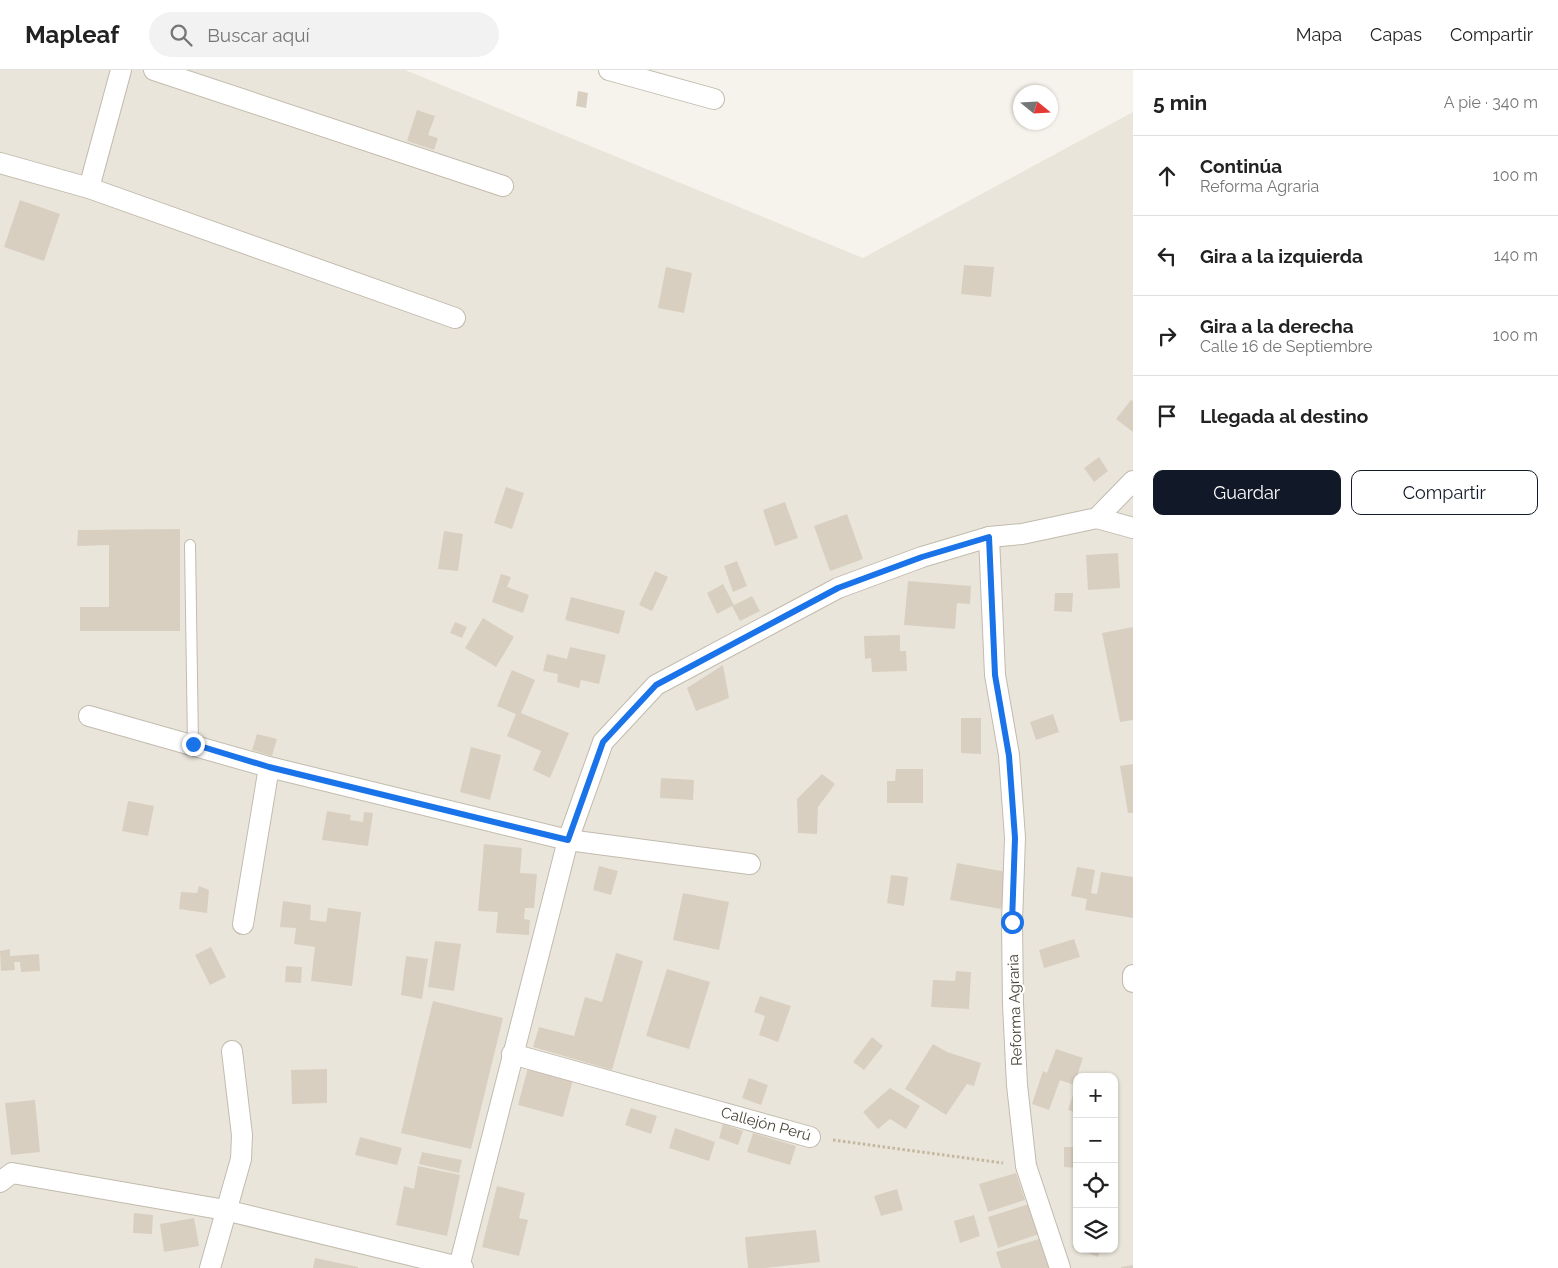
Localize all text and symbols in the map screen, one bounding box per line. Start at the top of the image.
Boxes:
search box [149,12,499,57]
text: Mapleaf [25,20,119,49]
icon: search [167,21,195,49]
text: Buscar aquí [207,24,310,46]
text: Mapa [1296,24,1342,45]
text: Capas [1370,24,1422,45]
text: Compartir [1450,24,1533,45]
north arrow [1013,85,1058,130]
text: 5 min [1153,90,1207,115]
text: A pie · 340 m [1444,93,1538,112]
text: Continúa [1200,155,1282,177]
icon: ahead [1153,162,1181,190]
text: 100 m [1493,166,1538,185]
text: Reforma Agraria [1200,177,1319,196]
icon: left [1153,242,1181,270]
text: Gira a la izquierda [1200,245,1363,267]
text: 140 m [1494,246,1538,265]
text: Gira a la derecha [1200,315,1354,337]
icon: right [1153,322,1181,350]
text: 100 m [1493,326,1538,345]
text: Calle 16 de Septiembre [1200,337,1372,356]
icon: arrive [1153,402,1181,430]
text: Llegada al destino [1200,405,1368,427]
button: Guardar [1153,470,1341,515]
button: Compartir [1351,470,1538,515]
route end [182,733,205,756]
route start [1001,911,1024,934]
street label: Reforma Agraria [1004,954,1026,1066]
map controls [1073,1073,1118,1253]
button: + [1073,1073,1118,1118]
street label: Callejón Perú [719,1103,813,1145]
button: − [1073,1118,1118,1163]
button: locate [1073,1163,1118,1208]
button: layers [1073,1208,1118,1253]

